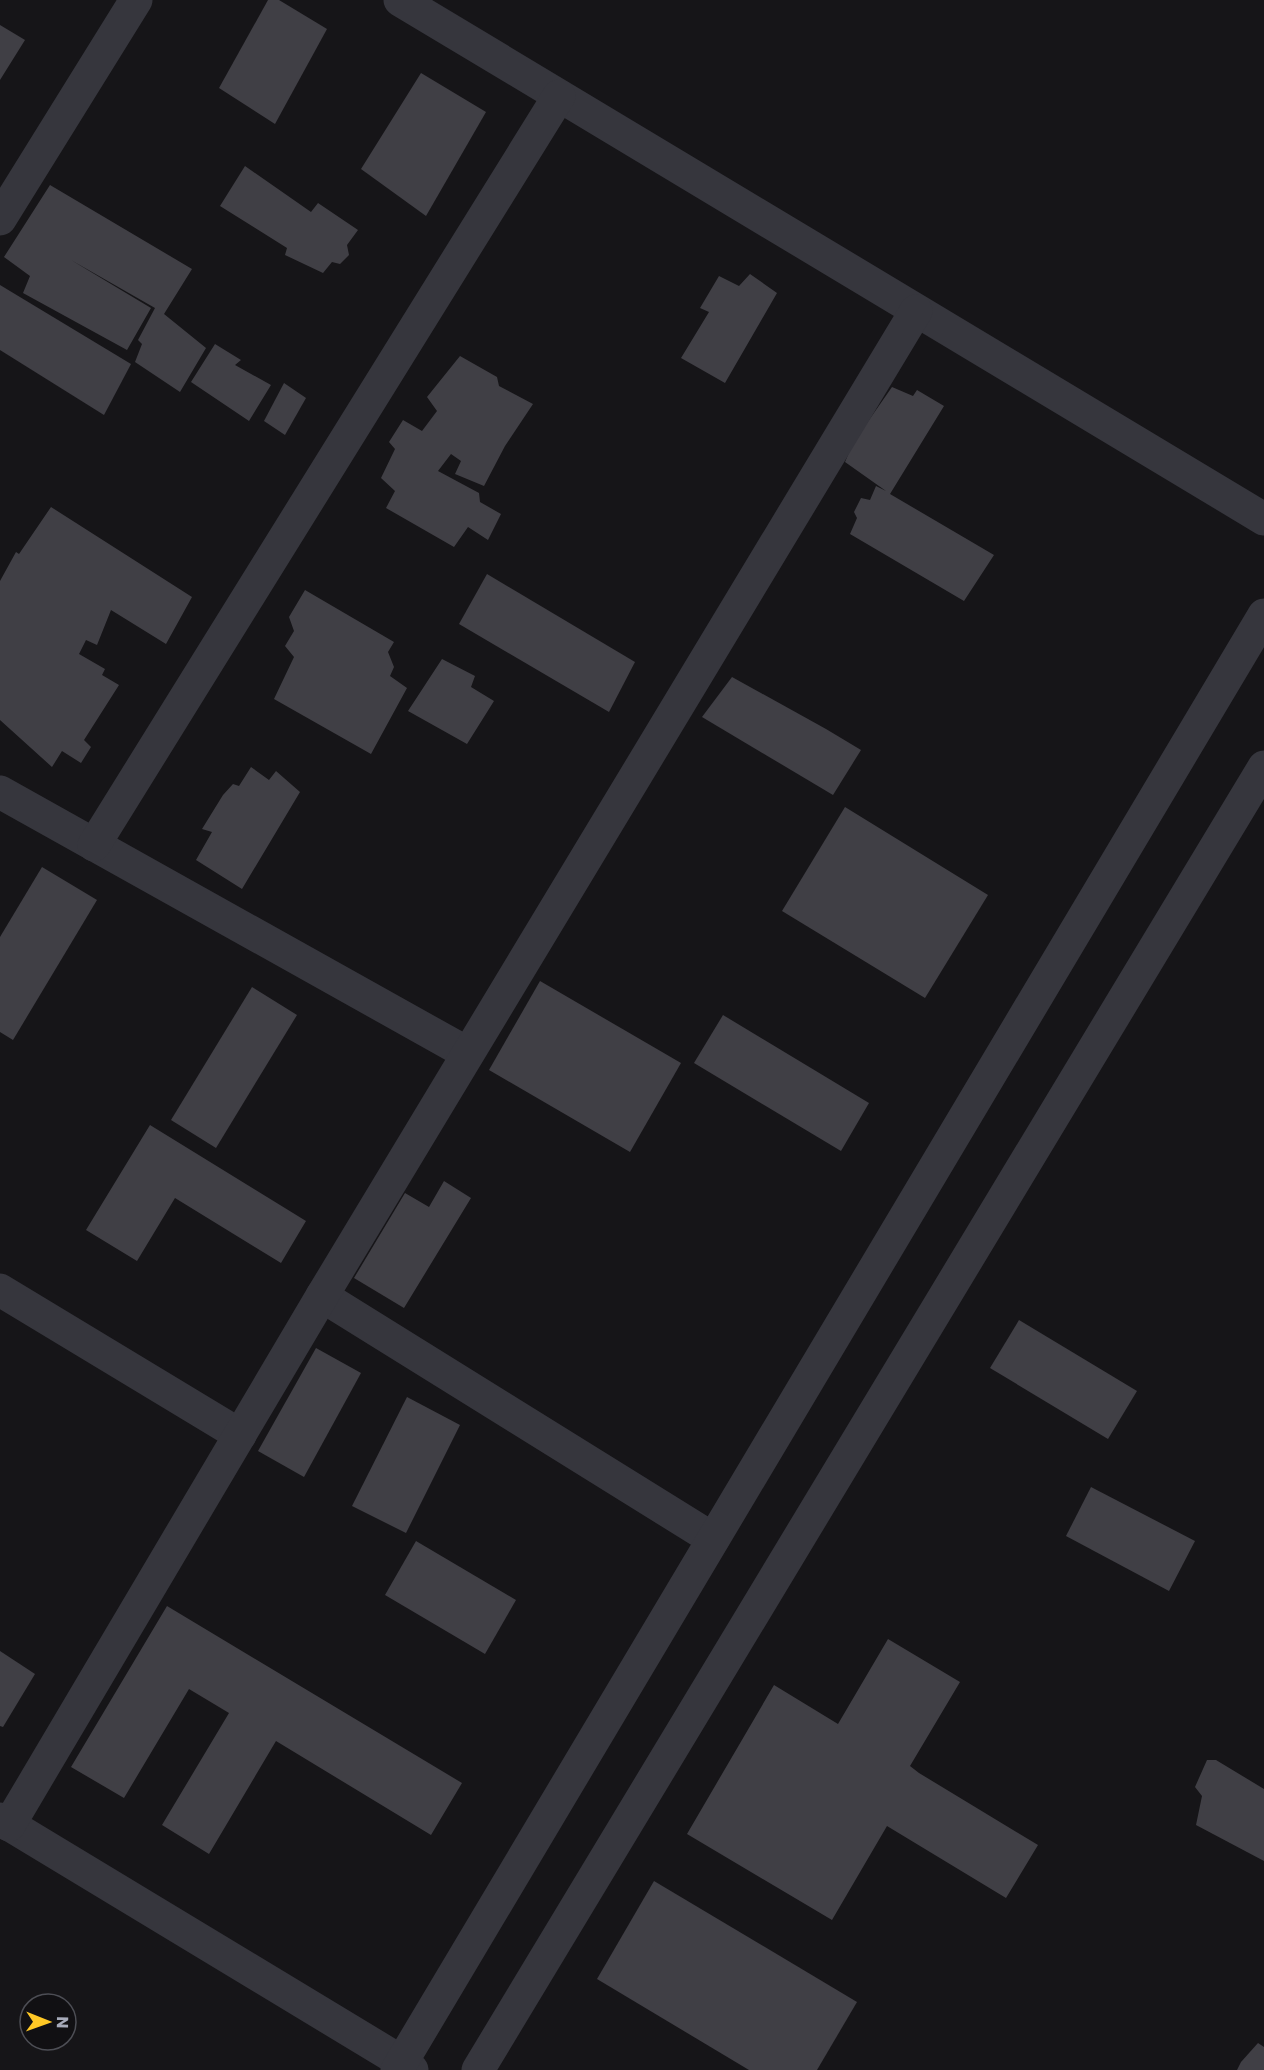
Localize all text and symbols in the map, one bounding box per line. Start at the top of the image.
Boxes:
north arrow [18,1992,78,2052]
text: N [51,2016,74,2028]

